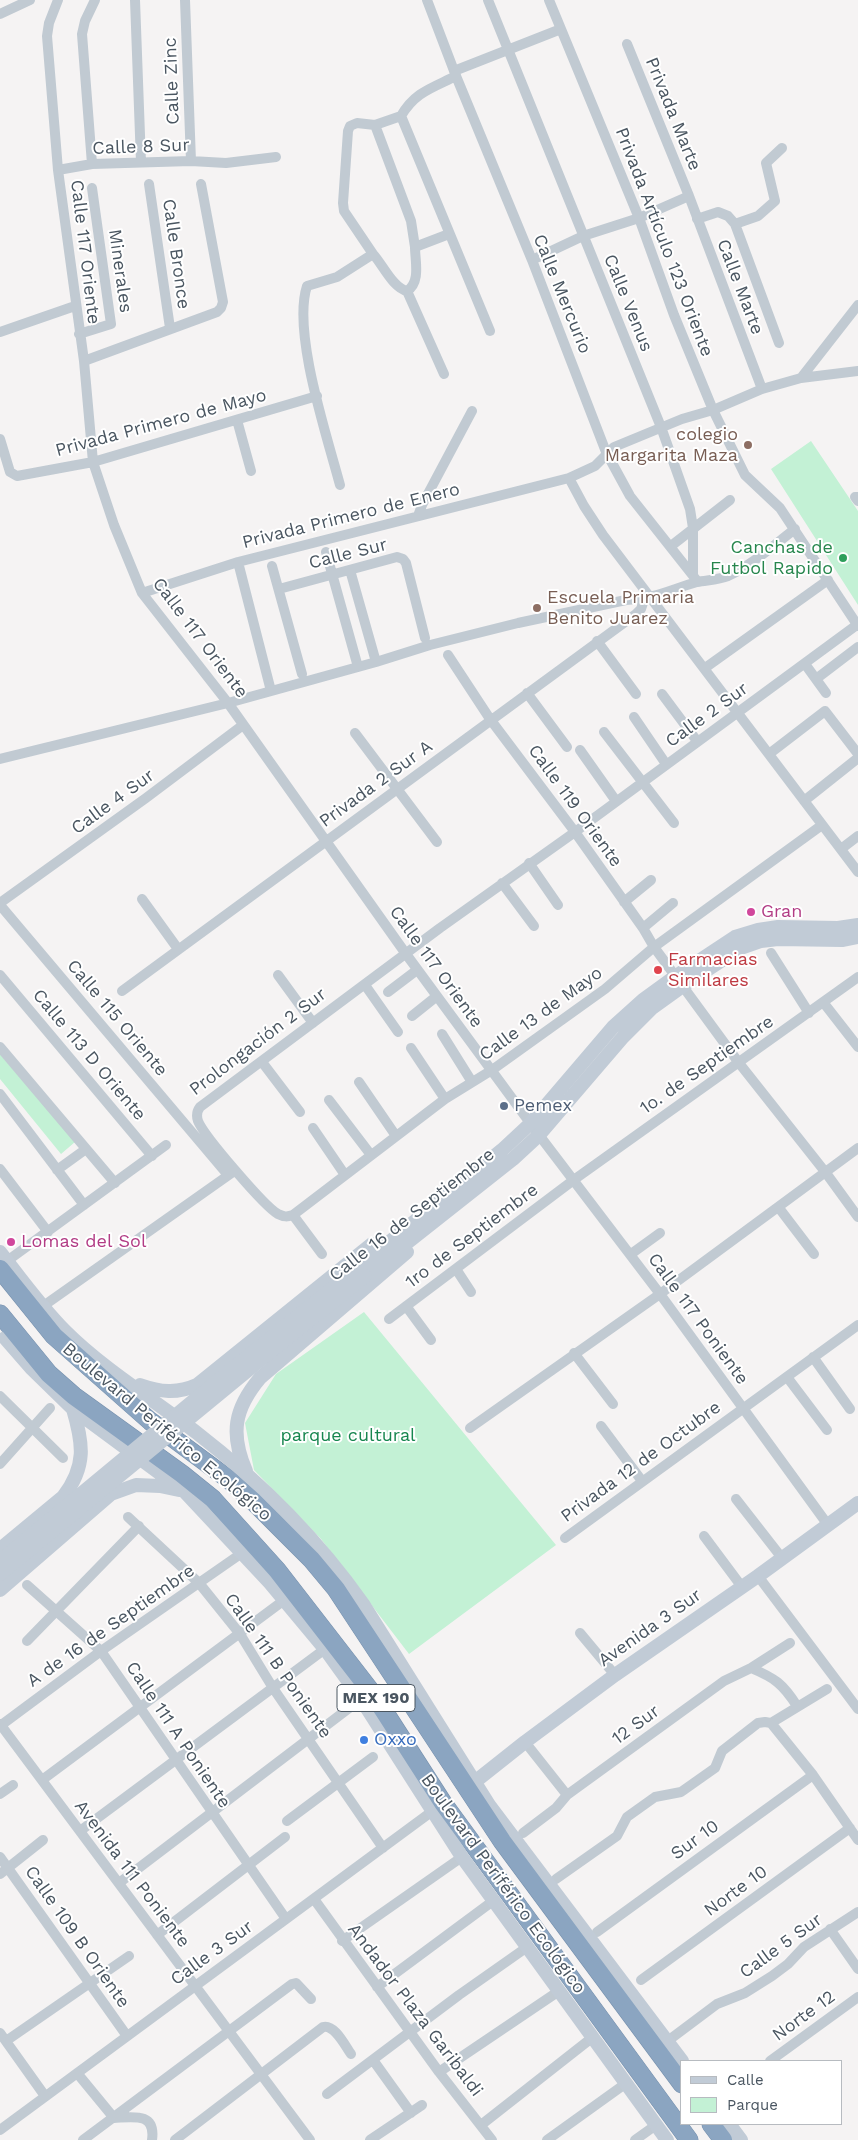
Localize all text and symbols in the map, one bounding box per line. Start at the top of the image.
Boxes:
street label: Calle Zinc [160,37,184,125]
street label: Privada Marte [640,54,706,174]
street label: Privada Artículo 123 Oriente [610,124,718,360]
street label: Calle 8 Sur [92,135,190,159]
street label: Calle 117 Oriente [65,179,105,325]
street label: Calle Bronce [158,197,194,311]
street label: Minerales [103,228,137,314]
street label: Calle Mercurio [528,231,596,357]
street label: Calle Marte [712,236,768,338]
street label: Calle Venus [599,251,657,355]
street label: Privada Primero de Mayo [53,384,269,462]
place label: colegio Margarita Maza [605,424,738,466]
marker: colegio Margarita Maza [742,439,754,451]
street label: Privada Primero de Enero [240,479,462,553]
street label: Calle Sur [307,534,389,574]
place label: Canchas de Futbol Rapido [710,537,833,580]
marker: Canchas de Futbol Rapido [837,552,849,564]
street label: Calle 117 Oriente [148,574,252,702]
place label: Escuela Primaria Benito Juarez [547,587,694,630]
marker: Escuela Primaria Benito Juarez [531,602,543,614]
street label: Calle 2 Sur [662,678,752,752]
street label: Privada 2 Sur A [315,736,437,832]
street label: Calle 119 Oriente [523,741,627,871]
street label: Calle 4 Sur [67,765,159,839]
place label: Gran [761,901,802,923]
street label: Calle 117 Oriente [385,902,487,1032]
marker: Gran [745,906,757,918]
place label: Farmacias Similares [668,949,757,992]
street label: Calle 115 Oriente [62,955,172,1081]
street label: Calle 13 de Mayo [475,962,607,1066]
marker: Farmacias Similares [652,964,664,976]
street label: Prolongación 2 Sur [185,984,331,1100]
street label: Calle 113 D Oriente [28,985,150,1125]
street label: 1o. de Septiembre [636,1011,778,1119]
place label: Pemex [514,1095,572,1117]
marker: Pemex [498,1100,510,1112]
street label: Calle 16 de Septiembre [325,1144,499,1286]
street label: 1ro de Septiembre [401,1179,543,1293]
place label: Lomas del Sol [21,1231,146,1253]
marker: Lomas del Sol [5,1236,17,1248]
street label: Calle 117 Poniente [643,1249,753,1389]
street label: Boulevard Periférico Ecológico [58,1338,276,1526]
street label: Privada 12 de Octubre [557,1397,725,1527]
park label: parque cultural [280,1425,416,1447]
street label: A de 16 de Septiembre [23,1560,199,1692]
street label: Avenida 3 Sur [594,1584,706,1672]
street label: Calle 111 B Poniente [220,1589,336,1743]
street label: Calle 111 A Poniente [121,1658,235,1812]
road number: MEX 190 [337,1685,415,1712]
street label: 12 Sur [608,1701,664,1749]
place label: Oxxo [374,1729,417,1751]
marker: Oxxo [358,1734,370,1746]
street label: Boulevard Periférico Ecológico [416,1770,590,1998]
street label: Avenida 111 Poniente [70,1796,194,1952]
street label: Sur 10 [667,1815,723,1865]
street label: Norte 10 [700,1861,772,1921]
street label: Calle 109 B Oriente [20,1862,134,2012]
street label: Calle 5 Sur [736,1909,826,1983]
street label: Calle 3 Sur [167,1916,257,1990]
street label: Andador Plaza Garibaldi [343,1919,487,2101]
street label: Norte 12 [768,1986,840,2046]
legend [680,2060,843,2125]
text: Calle [727,2071,764,2089]
text: Parque [727,2096,778,2114]

